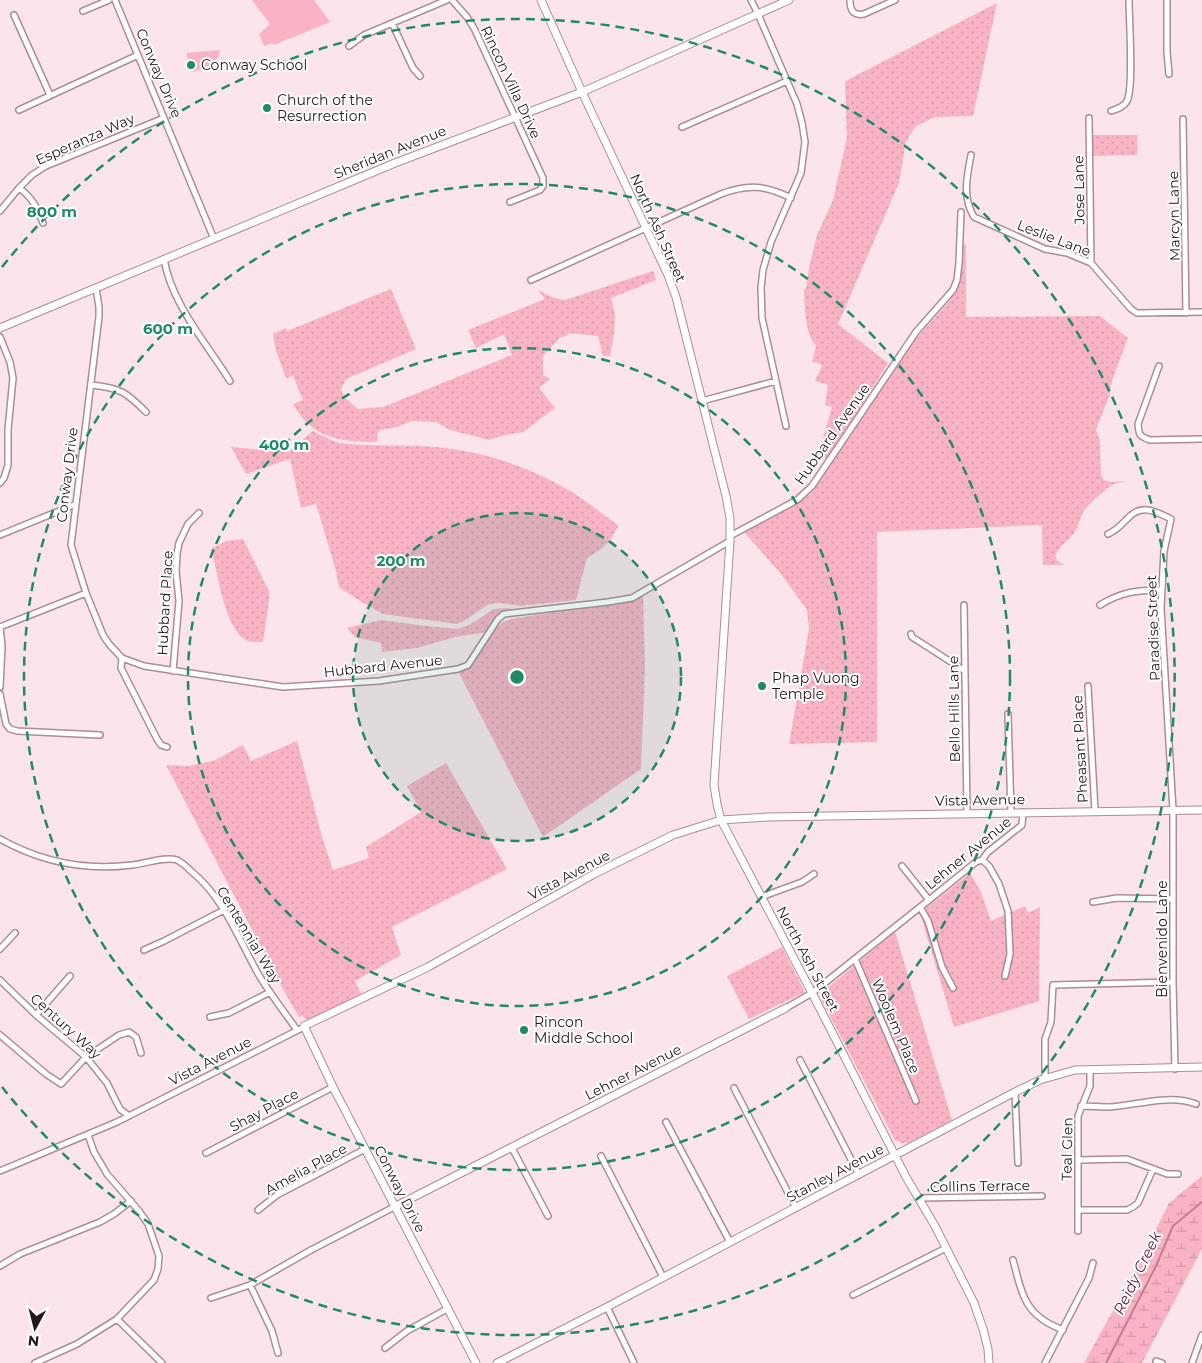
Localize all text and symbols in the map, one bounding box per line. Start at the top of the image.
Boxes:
street label: Rincon Villa Drive [477,23,545,141]
street label: Conway Drive [132,25,186,121]
place label: Conway School [201,56,307,74]
marker: Conway School [185,59,197,71]
place label: Church of the Resurrection [277,91,373,125]
marker: Church of the Resurrection [261,102,273,114]
street label: Esperanza Way [33,109,138,169]
street label: Sheridan Avenue [331,121,449,183]
street label: Jose Lane [1069,155,1089,226]
street label: North Ash Street [626,171,690,285]
street label: Marcyn Lane [1164,171,1184,261]
text: 800 m [27,202,77,221]
street label: Leslie Lane [1015,216,1093,260]
text: 600 m [143,319,193,338]
street label: Hubbard Avenue [790,380,874,488]
street label: Conway Drive [52,426,82,524]
text: 400 m [259,435,309,454]
street label: Hubbard Place [153,550,177,656]
text: 200 m [376,551,426,570]
street label: Paradise Street [1142,574,1164,681]
street label: Hubbard Avenue [323,651,443,681]
street label: Bello Hills Lane [944,656,964,762]
centre of rings [508,668,526,686]
place label: Phap Vuong Temple [772,669,860,703]
marker: Phap Vuong Temple [756,680,768,692]
street label: Pheasant Place [1068,694,1092,804]
street label: Vista Avenue [935,790,1025,810]
street label: Lehner Avenue [921,813,1015,893]
street label: Vista Avenue [525,846,613,904]
street label: Bienvenido Lane [1153,880,1171,998]
street label: Centennial Way [213,883,285,987]
street label: North Ash Street [773,903,844,1015]
street label: Woolem Place [868,976,924,1076]
street label: Century Way [27,989,106,1063]
place label: Rincon Middle School [534,1013,633,1047]
marker: Rincon Middle School [518,1024,530,1036]
street label: Vista Avenue [166,1032,254,1090]
street label: Lehner Avenue [582,1040,684,1104]
street label: Shay Place [226,1084,302,1136]
street label: Teal Glen [1057,1117,1077,1181]
street label: Amelia Place [262,1139,350,1199]
street label: Stanley Avenue [783,1140,887,1206]
street label: Conway Drive [370,1142,430,1236]
street label: Collins Terrace [930,1176,1030,1196]
water label: Reidy Creek [1109,1228,1166,1317]
north arrow [10,1303,60,1353]
text: N [27,1331,40,1351]

